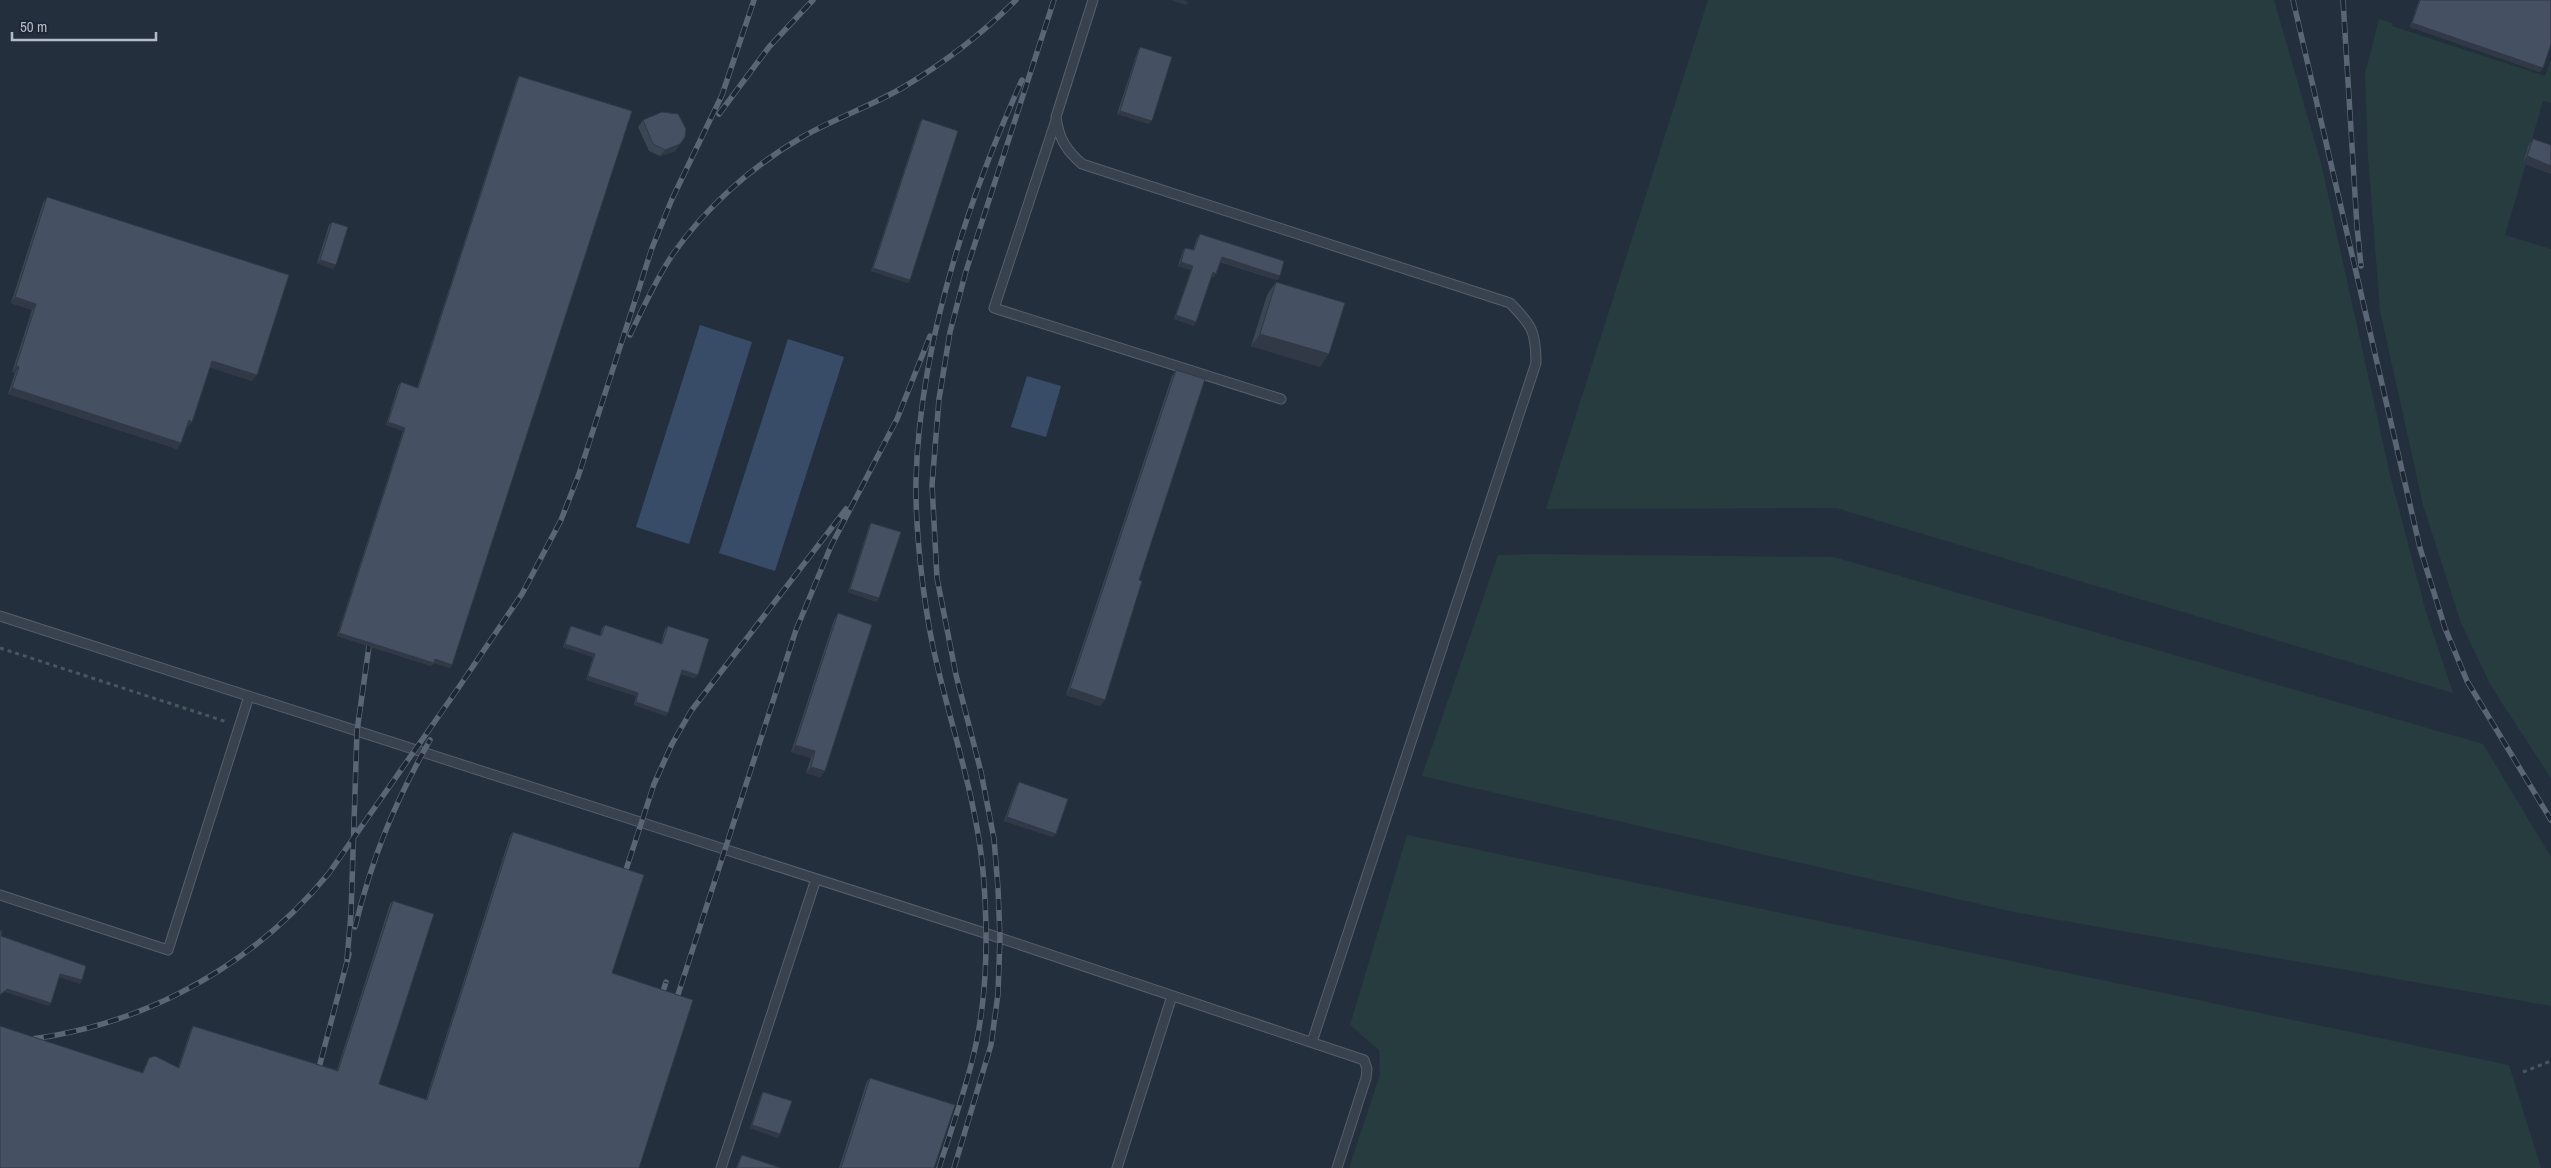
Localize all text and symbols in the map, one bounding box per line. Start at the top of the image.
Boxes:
scale bar [12,10,156,42]
text: 50 m [20,16,47,37]

